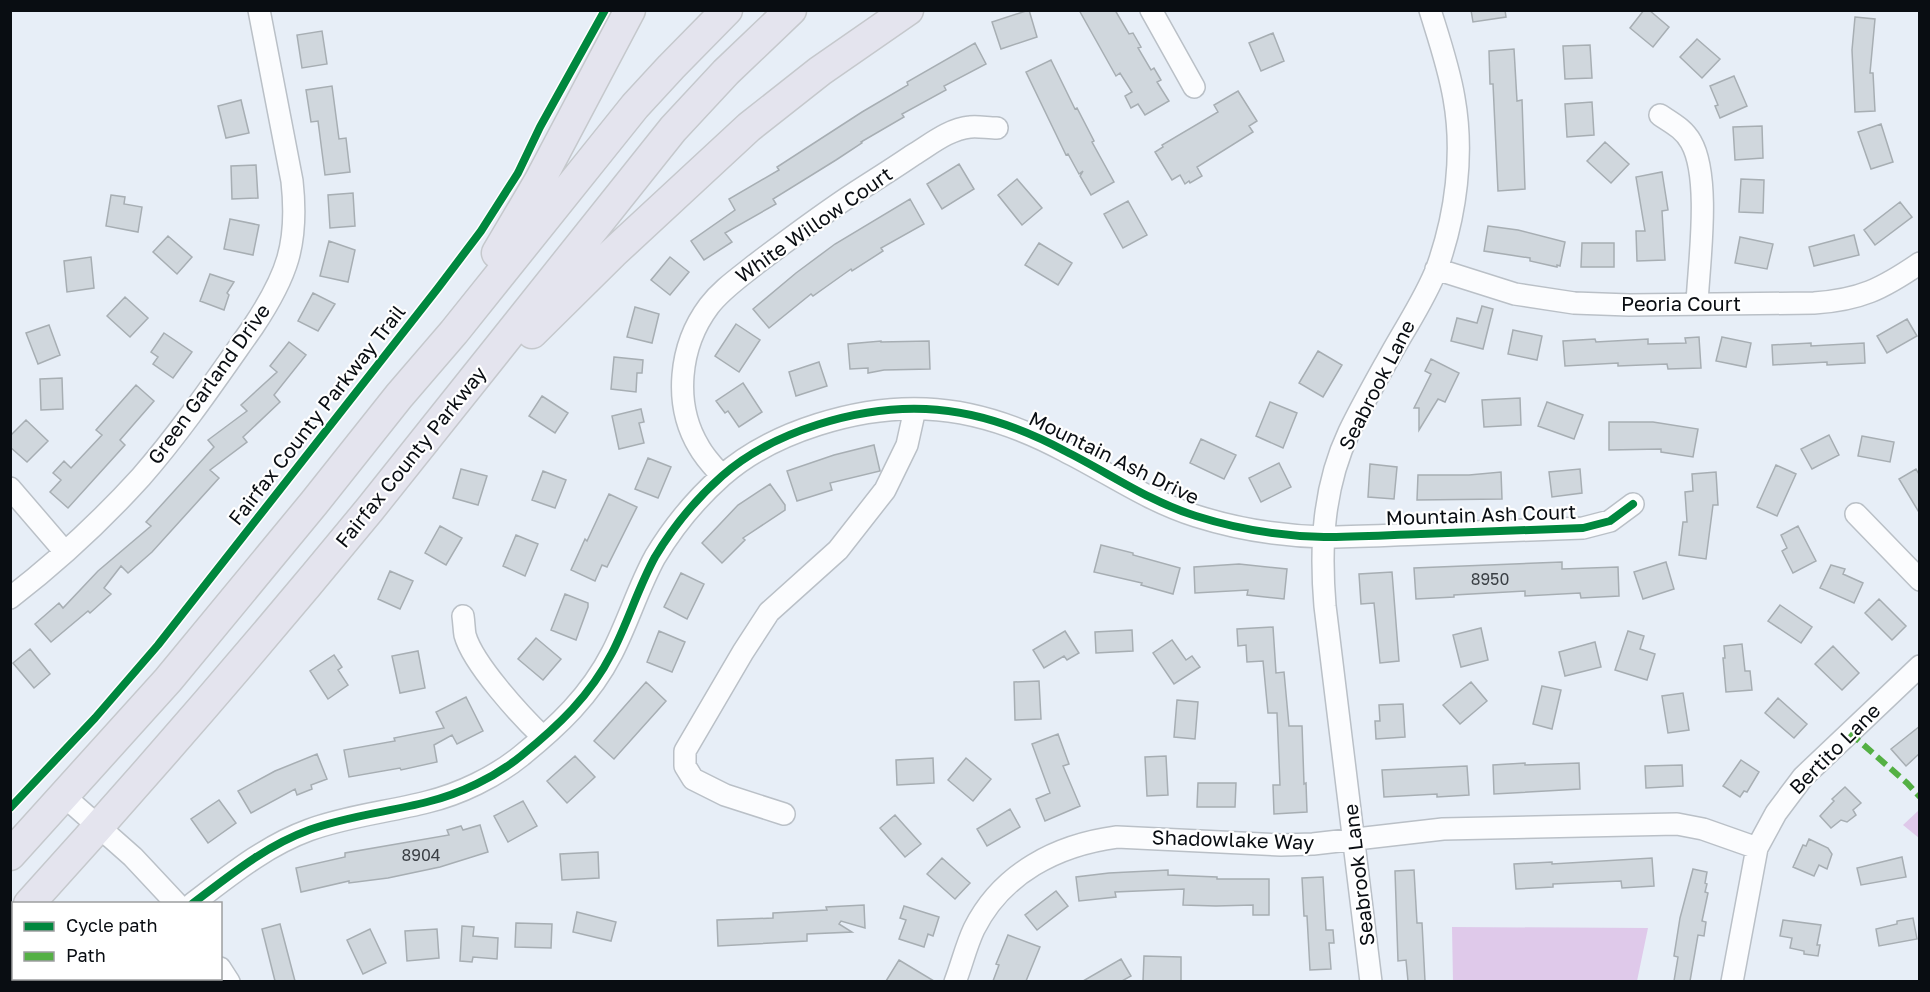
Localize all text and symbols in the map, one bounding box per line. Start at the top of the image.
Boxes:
street label: White Willow Court [731,161,896,287]
street label: Peoria Court [1621,291,1741,315]
street label: Green Garland Drive [142,299,274,468]
street label: Fairfax County Parkway Trail [224,300,410,530]
street label: Seabrook Lane [1333,316,1419,454]
street label: Fairfax County Parkway [330,361,492,553]
street label: Mountain Ash Drive [1026,406,1203,509]
street label: Mountain Ash Court [1385,499,1577,529]
house number: 8950 [1471,569,1509,589]
street label: Bertito Lane [1784,698,1885,799]
street label: Seabrook Lane [1337,803,1379,947]
street label: Shadowlake Way [1151,824,1315,854]
house number: 8904 [401,845,441,865]
legend [12,902,222,980]
text: Cycle path [66,914,158,936]
text: Path [66,944,106,966]

